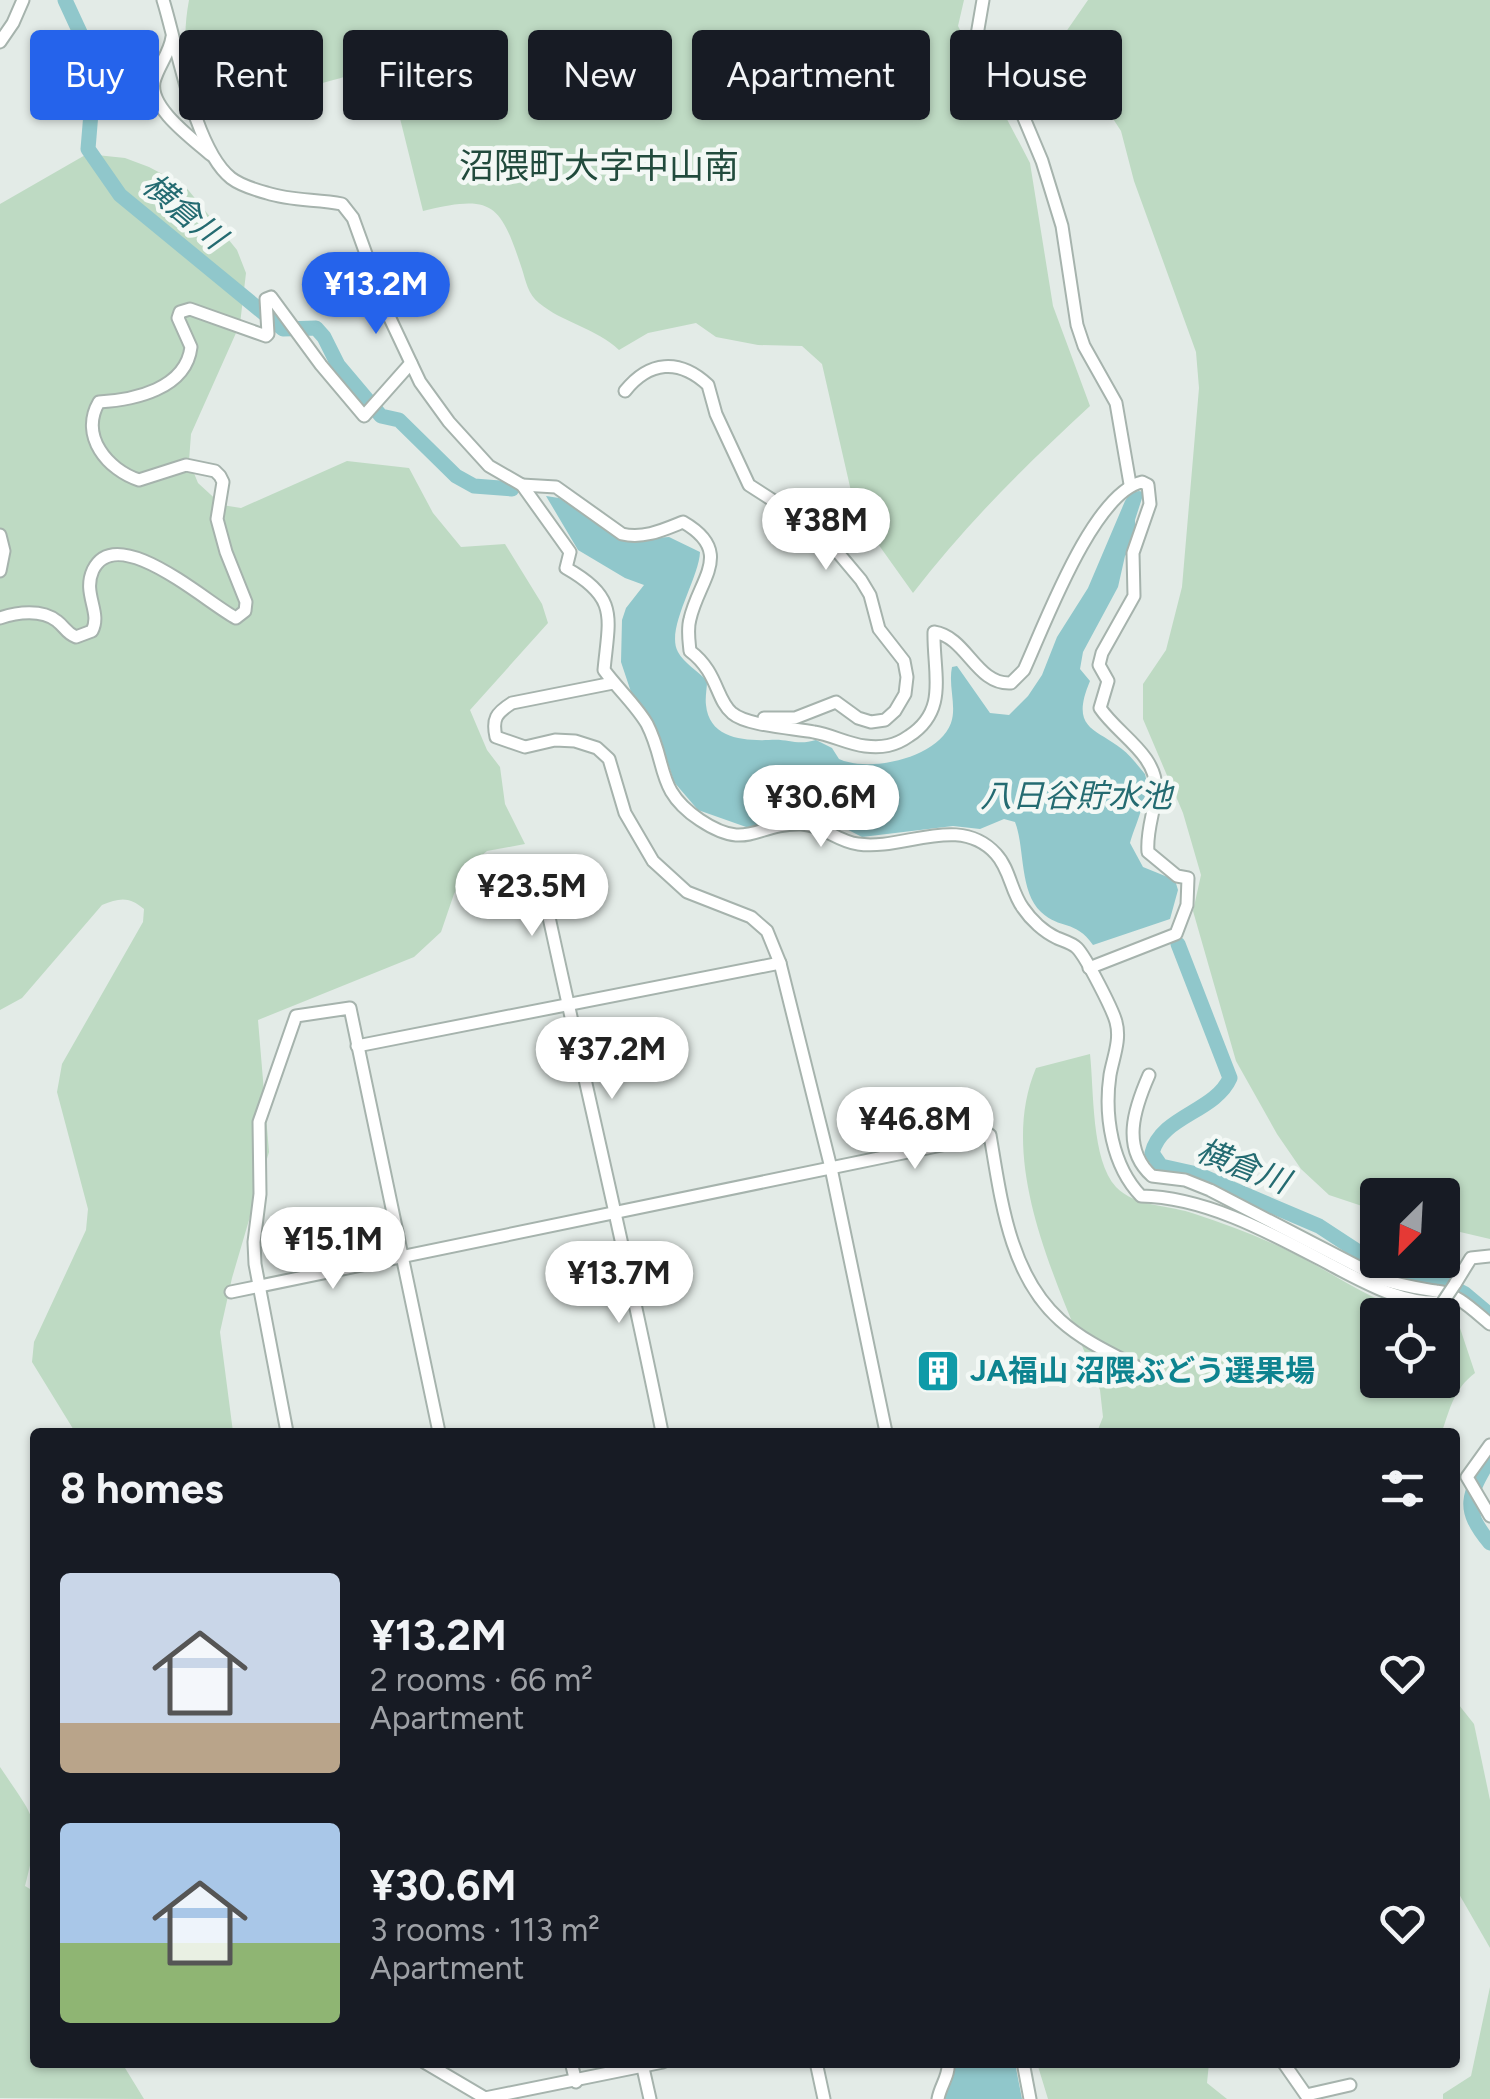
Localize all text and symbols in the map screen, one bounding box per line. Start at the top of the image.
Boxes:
chip: Buy [30,30,159,120]
chip: Rent [179,30,323,120]
chip: Filters [343,30,508,120]
chip: New [528,30,672,120]
chip: Apartment [692,30,930,120]
chip: House [950,30,1122,120]
district label: 沼隈町大字中山南 [459,145,739,187]
water label: 横倉川 [135,166,235,258]
pin: ¥13.2M [295,252,457,337]
text: ¥13.2M [324,265,428,303]
pin: ¥38M [767,488,885,573]
text: ¥38M [784,501,868,539]
pin: ¥30.6M [740,765,902,850]
water label: 八日谷貯水池 [980,777,1175,815]
text: ¥30.6M [765,778,877,816]
pin: ¥23.5M [451,854,613,939]
text: ¥23.5M [477,867,587,905]
pin: ¥37.2M [531,1017,693,1102]
text: ¥37.2M [558,1030,666,1068]
pin: ¥46.8M [834,1087,996,1172]
text: ¥46.8M [859,1100,971,1138]
water label: 横倉川 [1191,1131,1297,1202]
north arrow [1360,1178,1460,1278]
map controls [1360,1178,1460,1398]
pin: ¥15.1M [252,1207,414,1292]
text: ¥15.1M [283,1220,383,1258]
pin: ¥13.7M [538,1241,700,1326]
text: ¥13.7M [567,1254,671,1292]
button: locate [1360,1298,1460,1398]
building icon: JA福山 沼隈ぶどう選果場 [915,1348,961,1394]
place label: JA福山 沼隈ぶどう選果場 [970,1352,1315,1389]
icon: filters [1375,1461,1430,1516]
text: 8 homes [60,1463,224,1514]
text: ¥13.2M [370,1610,507,1661]
icon: home [140,1613,260,1733]
icon: heart [1375,1646,1430,1701]
text: 2 rooms · 66 m² [370,1661,593,1699]
text: Apartment [370,1699,524,1737]
text: ¥30.6M [370,1860,516,1911]
icon: home [140,1863,260,1983]
icon: heart [1375,1896,1430,1951]
text: 3 rooms · 113 m² [370,1911,600,1949]
text: Apartment [370,1949,524,1987]

